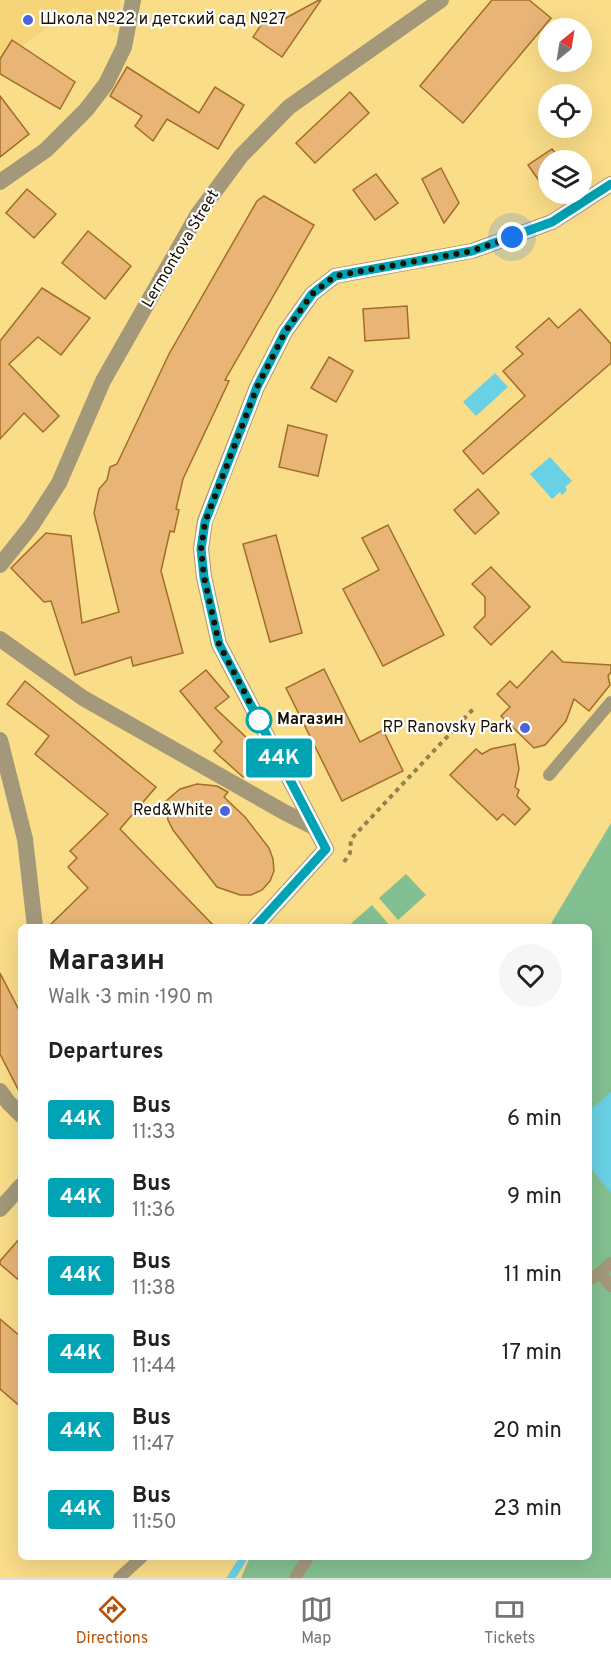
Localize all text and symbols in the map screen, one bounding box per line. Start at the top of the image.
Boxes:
place label: Школа №22 и детский сад №27 [40,10,286,30]
marker: Школа №22 и детский сад №27 [21,13,35,27]
north arrow [538,18,592,72]
map controls [538,18,592,204]
button: locate [538,84,592,138]
button: layers [538,150,592,204]
street label: Lermontova Street [138,186,224,312]
your location [497,222,527,252]
marker: Магазин [246,707,272,733]
place label: Магазин [277,710,344,730]
place label: RP Ranovsky Park [382,718,513,738]
marker: RP Ranovsky Park [518,721,532,735]
line badge: 44К [244,738,314,777]
text: 44К [258,745,300,772]
place label: Red&White [133,801,213,821]
marker: Red&White [218,804,232,818]
text: Магазин [48,944,165,980]
button: heart [499,944,562,1007]
text: Walk · 3 min · 190 m [48,985,213,1011]
text: Departures [48,1039,164,1066]
text: Bus [132,1093,171,1120]
text: 44К [60,1106,102,1133]
text: 6 min [507,1106,562,1133]
text: 11:33 [132,1120,176,1146]
text: Bus [132,1171,171,1198]
text: 44К [60,1184,102,1211]
text: 9 min [507,1184,562,1211]
text: 11:36 [132,1198,175,1224]
text: Bus [132,1249,171,1276]
text: 44К [60,1262,102,1289]
text: 11 min [504,1262,562,1289]
text: 11:38 [132,1276,176,1302]
text: Bus [132,1327,171,1354]
text: 44К [60,1340,102,1367]
text: 17 min [502,1340,562,1367]
text: 11:44 [132,1354,176,1380]
text: Bus [132,1405,171,1432]
text: 44К [60,1418,102,1445]
text: 20 min [493,1418,562,1445]
text: 11:47 [132,1432,174,1458]
text: Bus [132,1483,171,1510]
text: 44К [60,1496,102,1523]
text: 23 min [494,1496,562,1523]
text: 11:50 [132,1510,177,1536]
tab: Directions [76,1593,148,1649]
tab: Map [300,1593,333,1649]
tab: Tickets [484,1593,535,1649]

